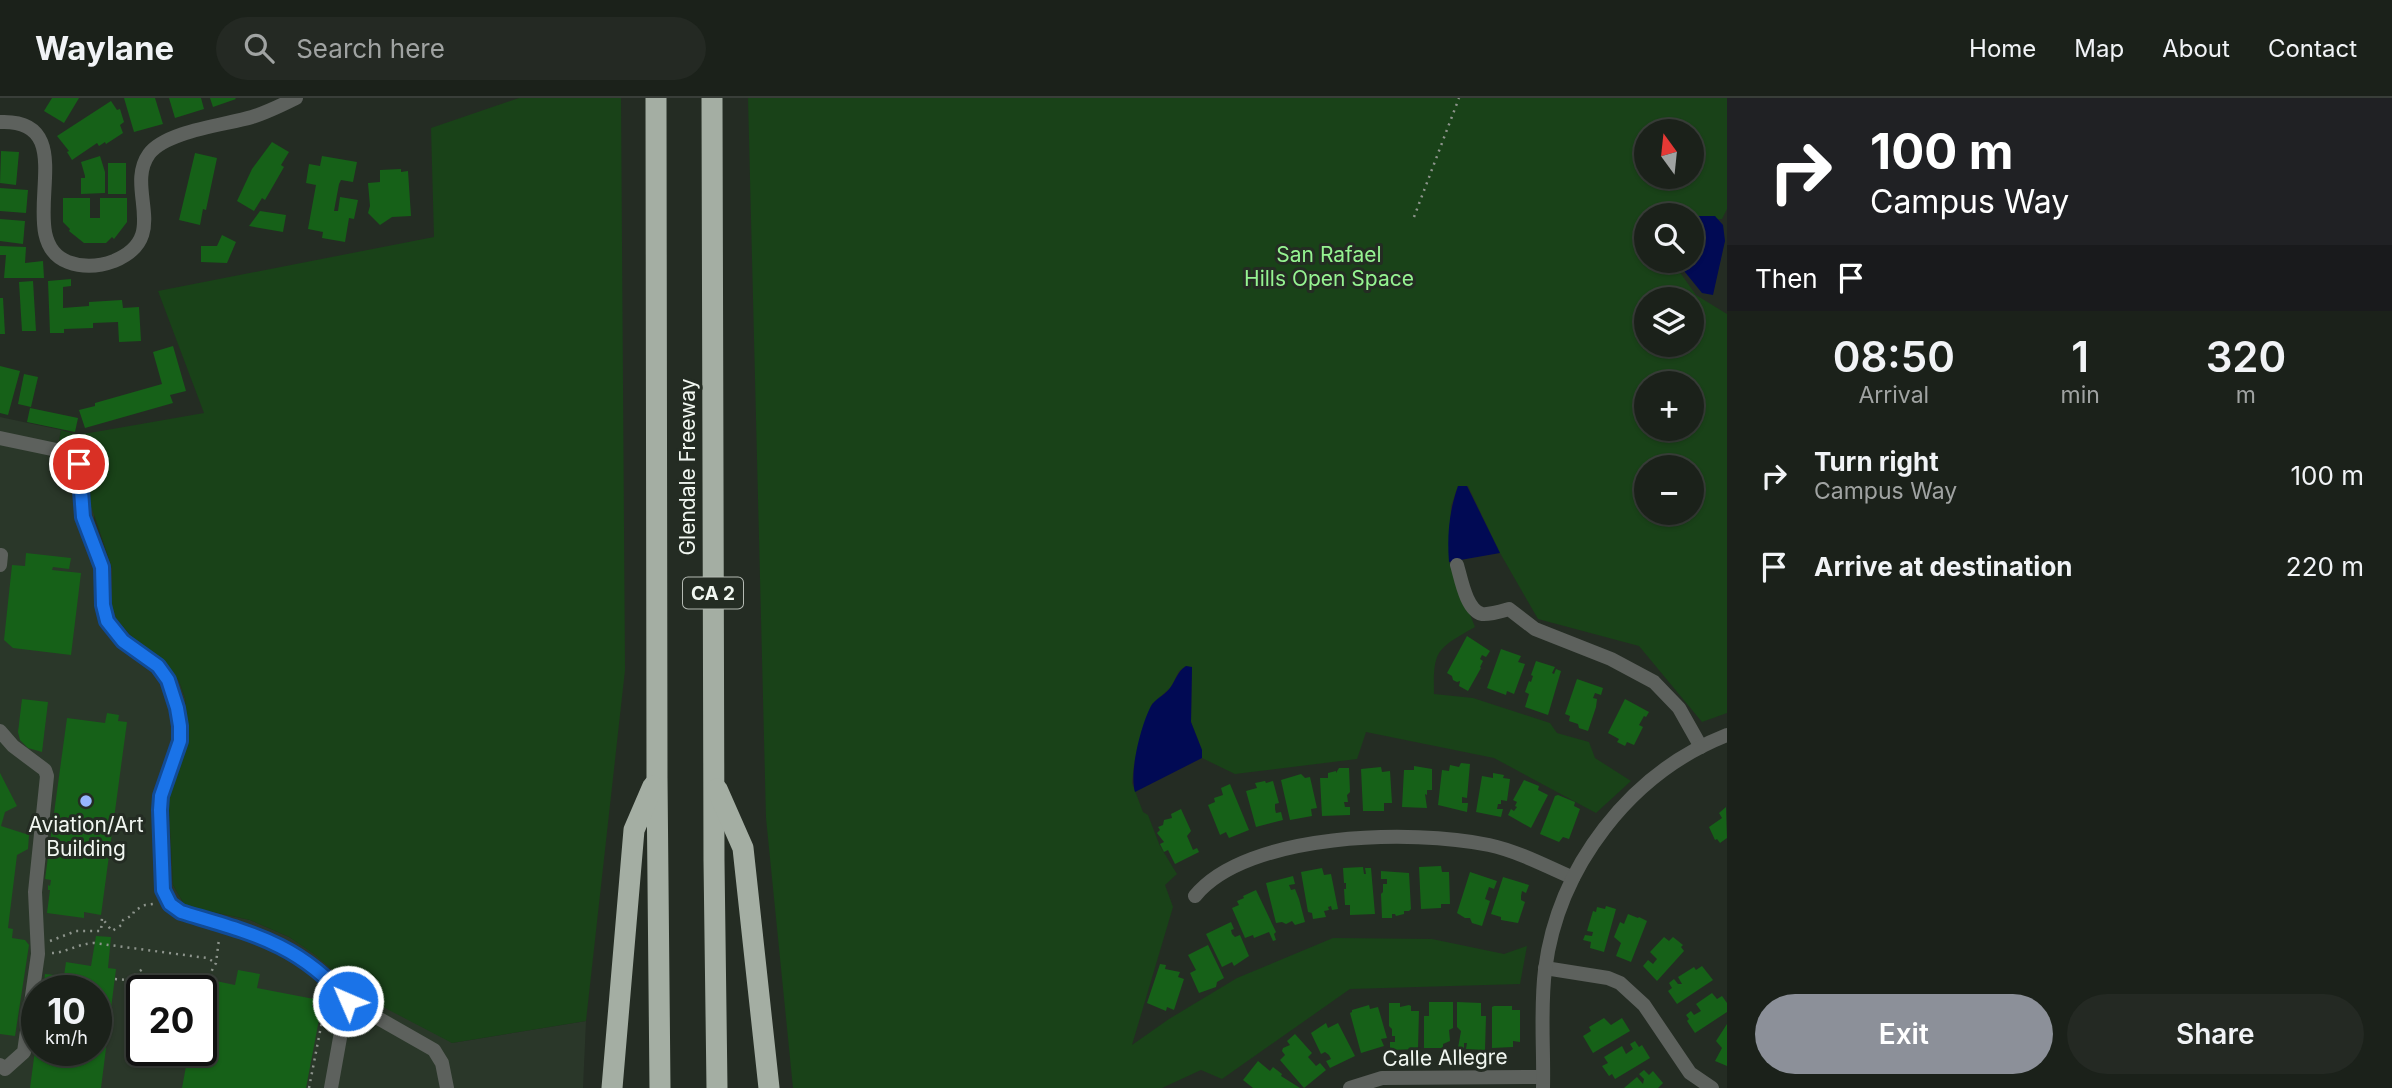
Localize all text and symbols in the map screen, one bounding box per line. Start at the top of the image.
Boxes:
search box [216,17,706,80]
text: Waylane [35,28,174,68]
icon: search [240,29,278,67]
text: Search here [296,33,445,64]
text: Home [1969,34,2036,63]
text: Map [2074,34,2124,63]
text: About [2162,34,2230,63]
text: Contact [2268,34,2357,63]
north arrow [1634,119,1704,189]
map controls [1634,119,1704,525]
text: 100 m [1870,122,2014,181]
icon: right [1755,126,1846,217]
text: Campus Way [1870,182,2069,221]
button: search [1634,203,1704,273]
park label: San Rafael Hills Open Space [1244,242,1414,291]
icon: arrive [1832,259,1870,297]
text: Then [1755,263,1818,294]
button: layers [1634,287,1704,357]
text: 08:50 [1833,331,1955,382]
text: 1 [2071,331,2089,382]
text: 320 [2206,331,2286,382]
button: + [1634,371,1704,441]
street label: Glendale Freeway [675,378,700,556]
text: Arrival [1858,381,1929,409]
text: min [2061,381,2100,409]
text: m [2236,381,2256,409]
pin [49,434,109,494]
icon: arrive [60,445,98,483]
text: Turn right [1814,446,1939,477]
button: − [1634,455,1704,525]
icon: right [1755,457,1793,495]
text: 100 m [2291,460,2364,491]
text: Campus Way [1814,477,1957,505]
icon: arrive [1755,548,1793,586]
text: Arrive at destination [1814,551,2073,582]
text: 220 m [2286,551,2364,582]
road number: CA 2 [683,578,743,608]
marker: Aviation/Art Building [78,793,94,809]
place label: Aviation/Art Building [28,812,144,861]
position arrow [311,964,385,1038]
speed limit sign: 20 [126,975,217,1066]
text: 10 [47,990,86,1032]
button: Exit [1755,994,2053,1074]
button: Share [2067,994,2364,1074]
text: km/h [45,1027,88,1048]
street label: Calle Allegre [1382,1044,1508,1071]

